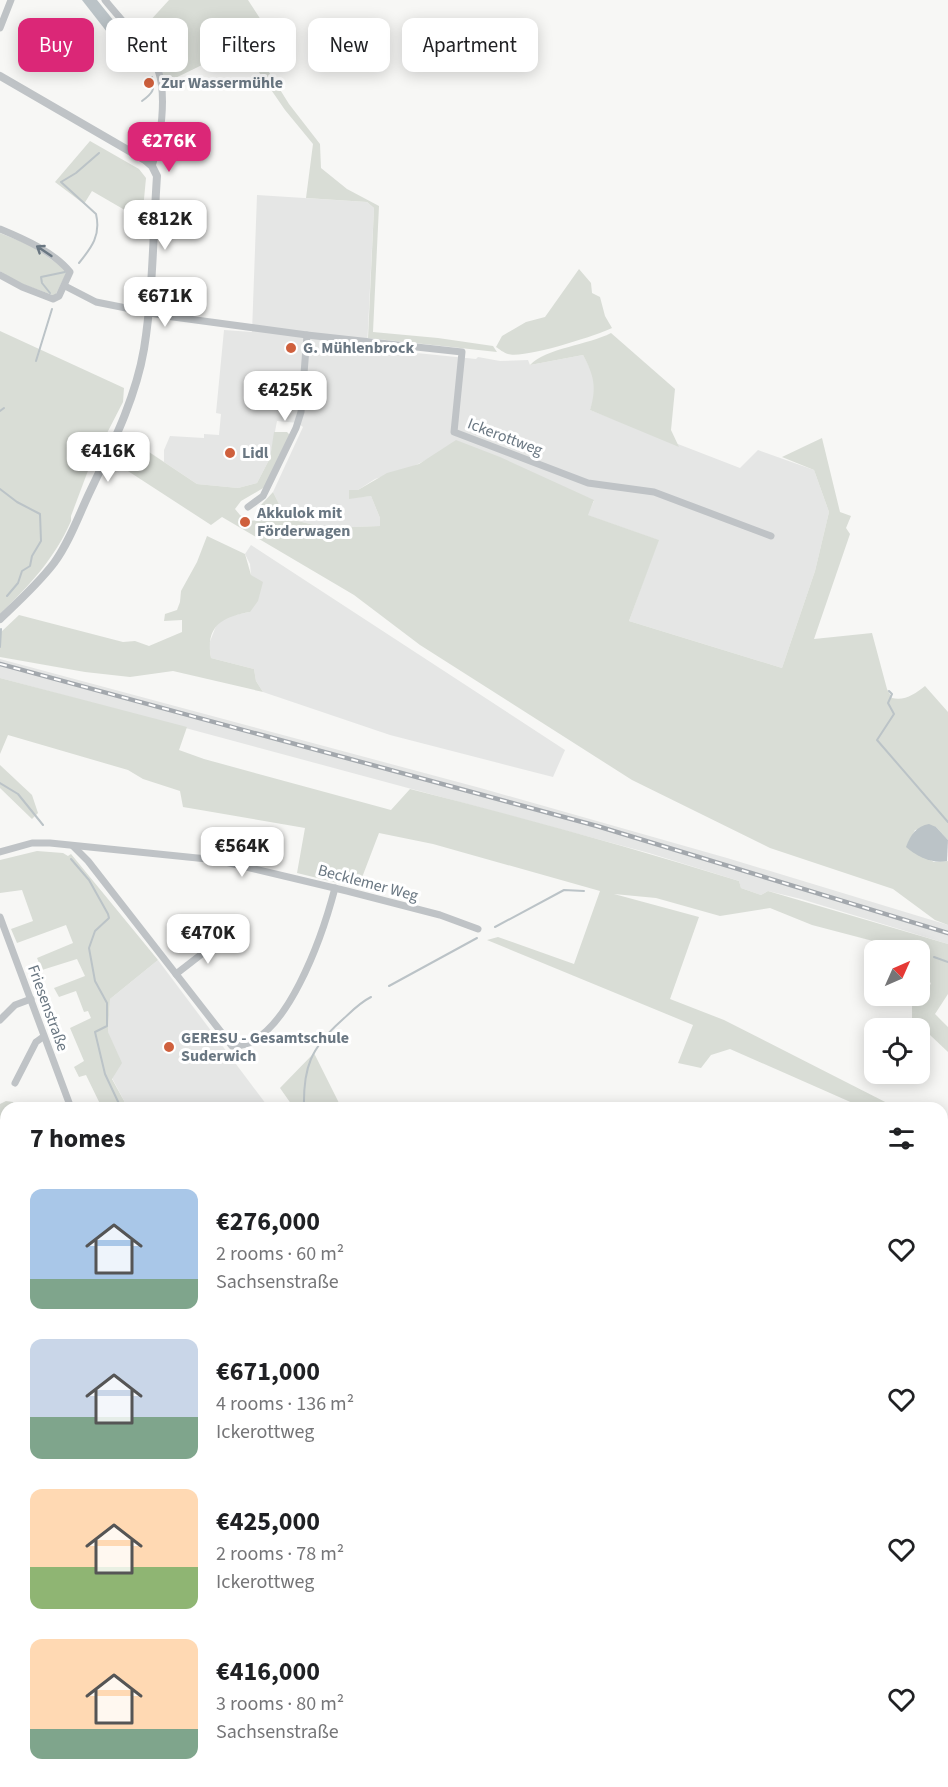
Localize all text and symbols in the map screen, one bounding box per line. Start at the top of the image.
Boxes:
chip: Buy [18,18,94,72]
chip: Rent [106,18,188,72]
chip: Filters [200,18,296,72]
chip: New [308,18,390,72]
chip: Apartment [402,18,538,72]
place label: Zur Wassermühle [161,72,283,94]
marker: Zur Wassermühle [142,76,156,90]
pin: €276K [127,122,211,173]
text: €276K [142,127,196,155]
pin: €812K [123,200,207,251]
text: €812K [138,205,192,233]
one-way arrow [36,245,53,257]
pin: €671K [123,277,207,328]
text: €671K [138,282,192,310]
place label: G. Mühlenbrock [303,337,414,359]
marker: G. Mühlenbrock [284,341,298,355]
pin: €425K [243,371,327,422]
text: €425K [258,376,312,404]
street label: Ickerottweg [464,413,546,461]
pin: €416K [66,432,150,483]
text: €416K [81,437,135,465]
place label: Lidl [242,442,269,464]
marker: Lidl [223,446,237,460]
place label: Akkulok mit Förderwagen [256,502,350,542]
marker: Akkulok mit Förderwagen [238,515,252,529]
pin: €564K [200,827,284,878]
text: €564K [215,832,269,860]
street label: Becklemer Weg [315,859,421,907]
pin: €470K [166,914,250,965]
text: €470K [181,919,235,947]
north arrow [864,940,930,1006]
map controls [864,940,930,1084]
street label: Friesenstraße [22,962,74,1054]
button: locate [864,1018,930,1084]
place label: GERESU - Gesamtschule Suderwich [181,1027,349,1067]
marker: GERESU - Gesamtschule Suderwich [162,1040,176,1054]
text: 7 homes [30,1120,125,1157]
icon: filters [885,1122,918,1155]
text: €276,000 [216,1203,320,1240]
icon: home [78,1213,150,1285]
icon: heart [885,1233,918,1266]
text: 2 rooms · 60 m² [216,1240,344,1268]
text: Sachsenstraße [216,1268,339,1296]
text: €671,000 [216,1353,320,1390]
icon: home [78,1363,150,1435]
icon: heart [885,1383,918,1416]
text: 4 rooms · 136 m² [216,1390,354,1418]
text: Ickerottweg [216,1418,314,1446]
text: €425,000 [216,1503,320,1540]
icon: home [78,1513,150,1585]
icon: heart [885,1533,918,1566]
text: 2 rooms · 78 m² [216,1540,344,1568]
text: Ickerottweg [216,1568,314,1596]
text: €416,000 [216,1653,320,1690]
icon: home [78,1663,150,1735]
icon: heart [885,1683,918,1716]
text: 3 rooms · 80 m² [216,1690,344,1718]
text: Sachsenstraße [216,1718,339,1746]

